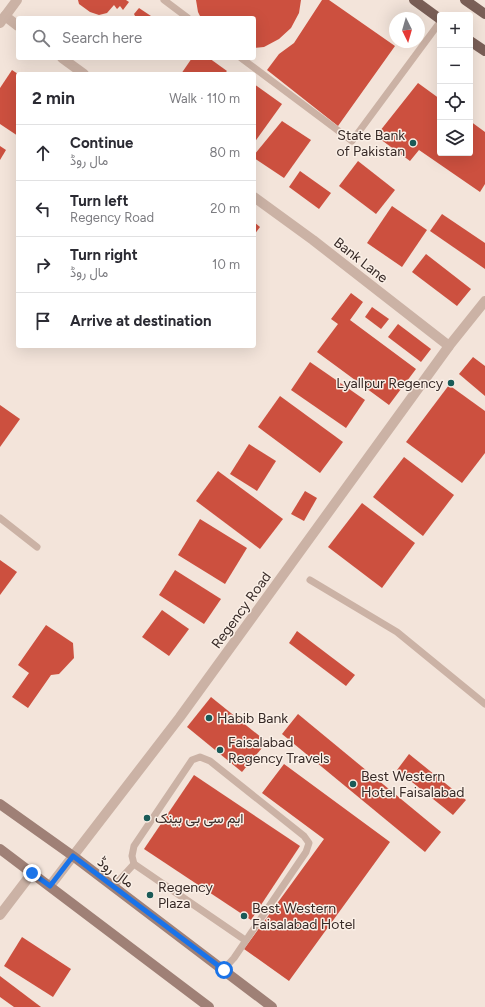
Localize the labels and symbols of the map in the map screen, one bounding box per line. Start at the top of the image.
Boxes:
north arrow [389,12,425,48]
place label: State Bank of Pakistan [336,127,405,160]
marker: State Bank of Pakistan [408,138,418,148]
street label: Bank Lane [330,234,391,287]
place label: Lyallpur Regency [336,375,444,392]
marker: Lyallpur Regency [446,378,456,388]
street label: Regency Road [208,569,275,652]
place label: Habib Bank [217,710,288,727]
marker: Habib Bank [204,713,214,723]
place label: Faisalabad Regency Travels [228,734,330,767]
marker: Faisalabad Regency Travels [215,745,225,755]
place label: Best Western Hotel Faisalabad [361,768,464,801]
marker: Best Western Hotel Faisalabad [348,779,358,789]
place label: ایم سی بی بینک [155,810,244,827]
marker: ایم سی بی بینک [142,813,152,823]
street label: مال روڈ [94,853,137,892]
route end [23,864,41,882]
place label: Regency Plaza [158,879,213,912]
marker: Regency Plaza [145,890,155,900]
place label: Best Western Faisalabad Hotel [252,900,355,933]
marker: Best Western Faisalabad Hotel [239,911,249,921]
route start [215,961,233,979]

